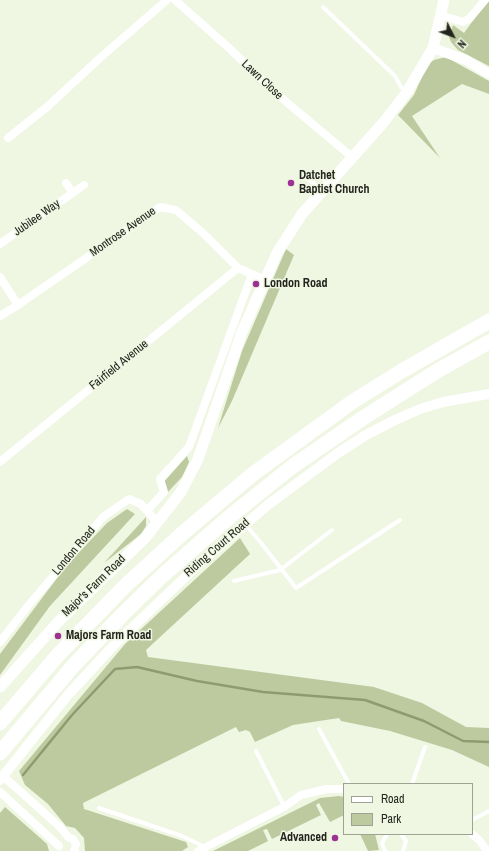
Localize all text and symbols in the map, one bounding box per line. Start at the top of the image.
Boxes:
north arrow [433,16,473,56]
text: N [455,37,469,51]
street label: Lawn Close [238,57,286,103]
place label: Datchet Baptist Church [299,169,370,197]
marker: Datchet Baptist Church [286,178,296,188]
street label: Jubilee Way [11,197,63,239]
street label: Montrose Avenue [87,204,159,260]
place label: London Road [264,277,327,291]
marker: London Road [251,279,261,289]
street label: Fairfield Avenue [87,337,151,393]
street label: Riding Court Road [181,516,253,580]
street label: London Road [49,524,99,578]
street label: Major's Farm Road [59,552,129,620]
place label: Majors Farm Road [66,629,151,643]
marker: Majors Farm Road [53,631,63,641]
legend [343,783,473,835]
text: Road [381,791,405,807]
text: Park [381,811,401,827]
place label: Advanced [280,831,327,845]
marker: Advanced [330,833,340,843]

